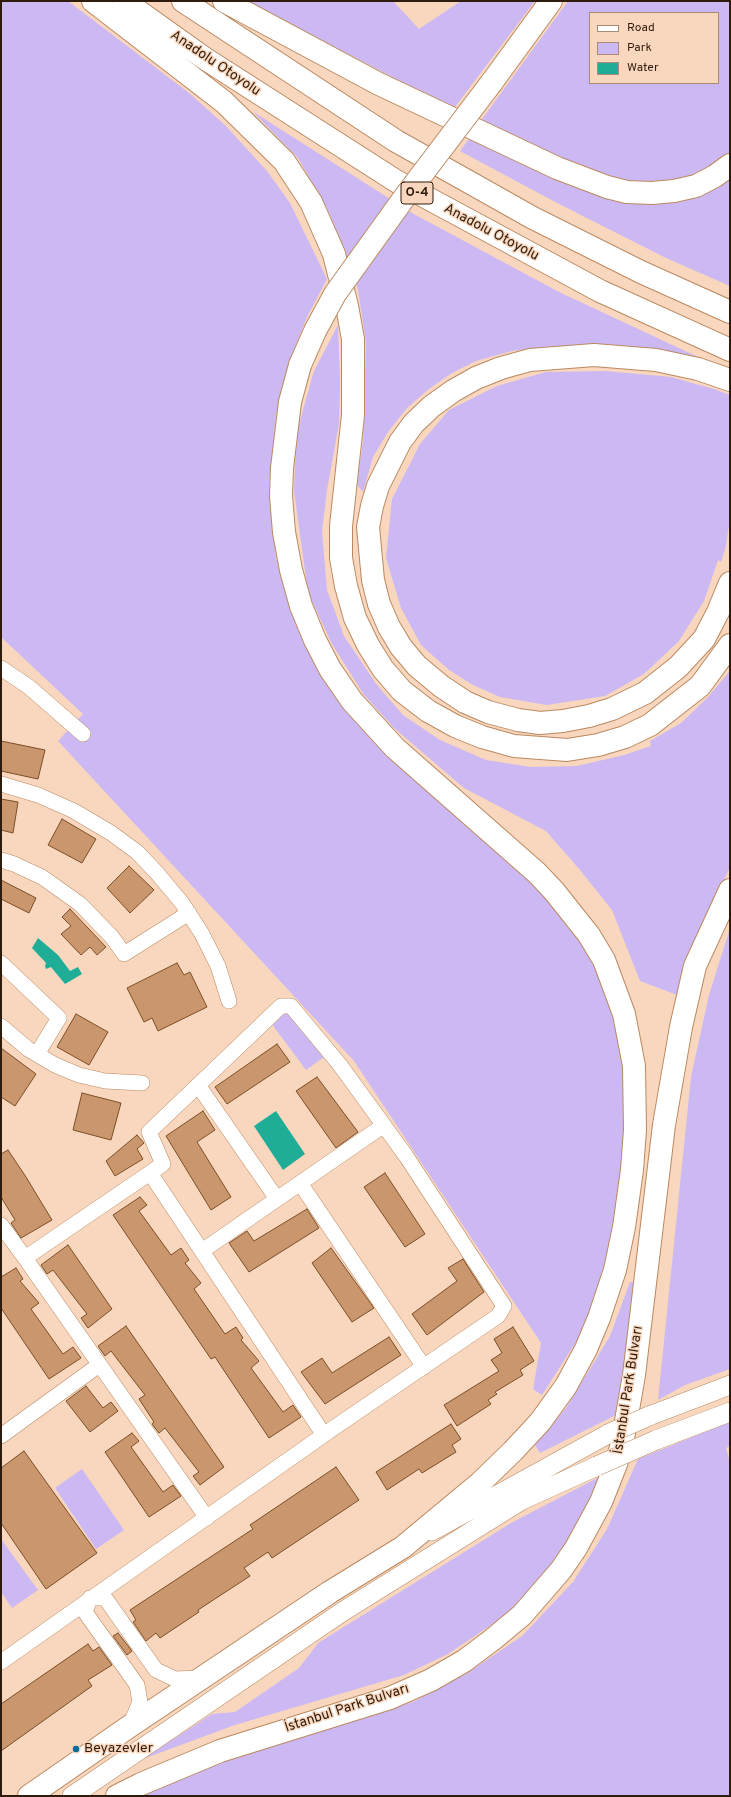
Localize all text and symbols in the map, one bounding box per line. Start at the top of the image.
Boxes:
legend [589,12,719,84]
text: Road [627,20,655,36]
street label: Anadolu Otoyolu [167,28,263,100]
text: Park [627,40,652,56]
text: Water [627,60,659,76]
road number: O-4 [401,182,433,204]
street label: Anadolu Otoyolu [441,201,541,265]
street label: İstanbul Park Bulvarı [611,1325,647,1455]
street label: İstanbul Park Bulvarı [283,1681,411,1737]
place label: Beyazevler [84,1741,153,1757]
marker: Beyazevler [71,1744,81,1754]

